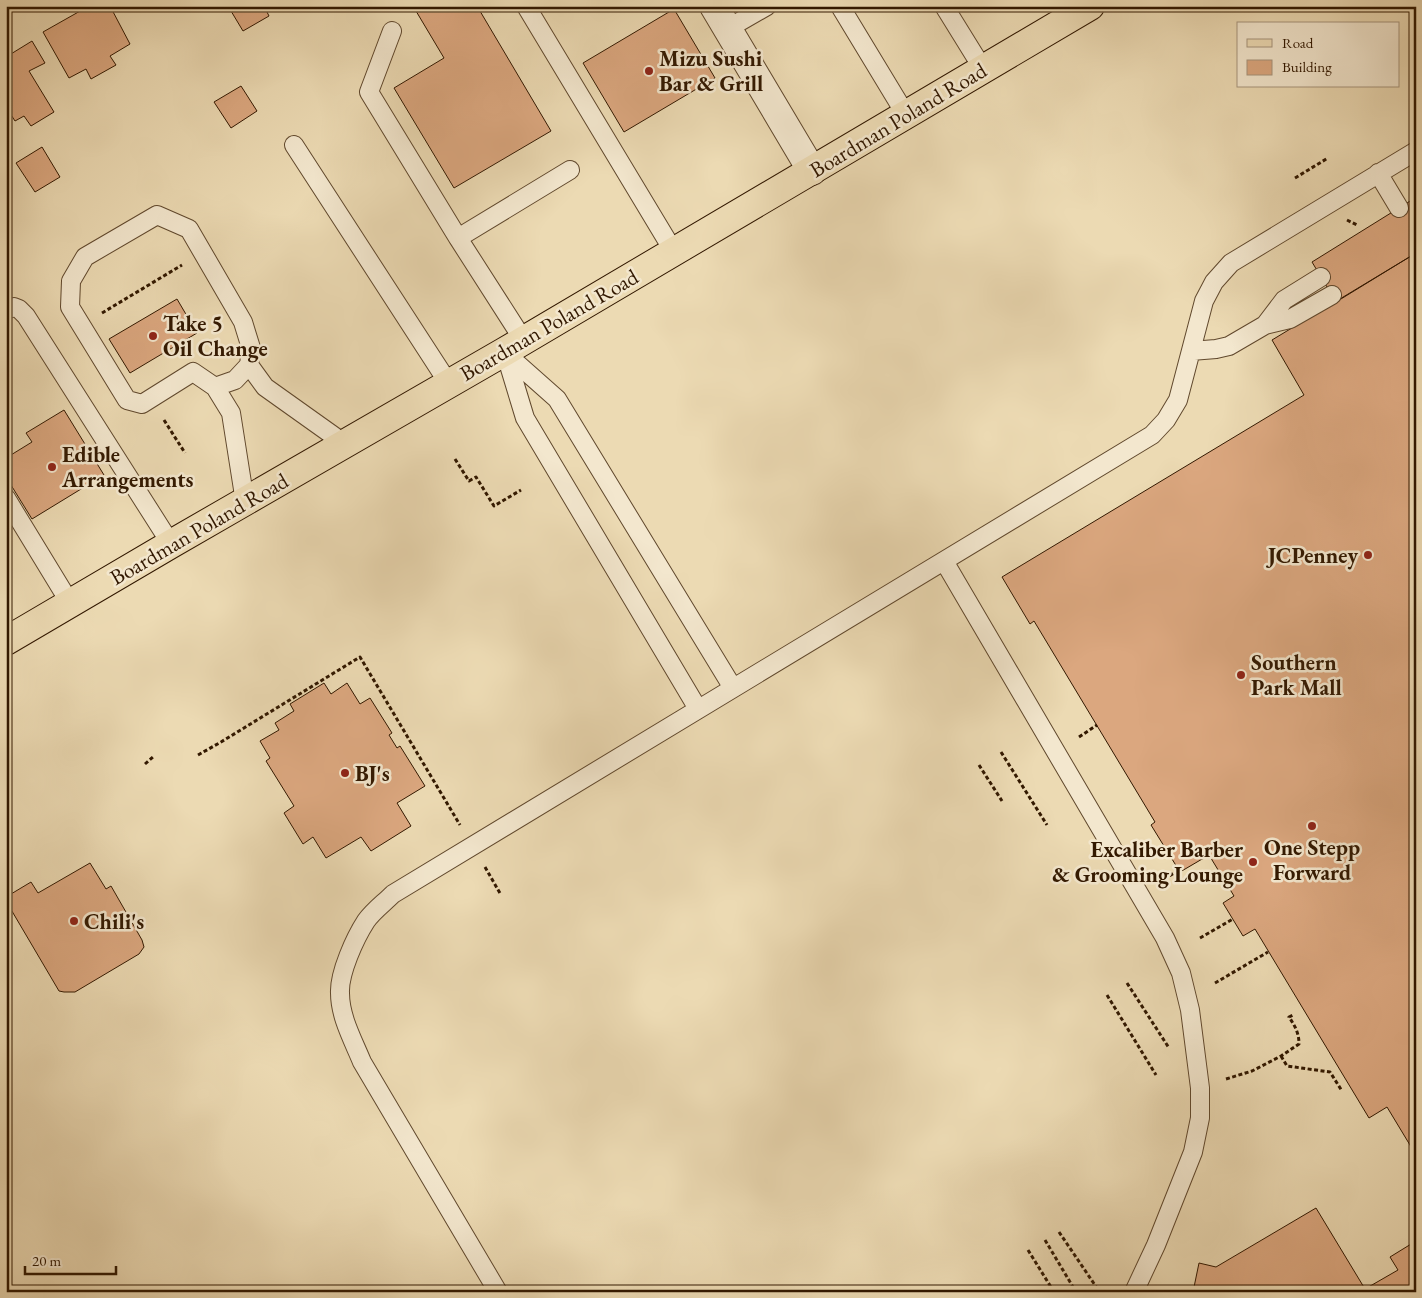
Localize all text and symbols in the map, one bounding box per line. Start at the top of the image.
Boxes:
legend [1237,22,1400,88]
text: Road [1282,33,1314,52]
place label: Mizu Sushi Bar & Grill [659,44,763,98]
street label: Boardman Poland Road [804,55,993,184]
text: Building [1282,57,1332,76]
marker: Mizu Sushi Bar & Grill [643,65,655,77]
street label: Boardman Poland Road [455,262,644,388]
place label: Take 5 Oil Change [163,309,268,363]
marker: Take 5 Oil Change [147,330,159,342]
place label: Edible Arrangements [61,440,193,494]
marker: Edible Arrangements [46,461,58,473]
street label: Boardman Poland Road [105,466,294,592]
place label: JCPenney [1266,541,1358,570]
marker: JCPenney [1362,549,1374,561]
place label: Southern Park Mall [1251,648,1342,702]
marker: Southern Park Mall [1235,669,1247,681]
place label: BJ's [355,759,390,788]
marker: BJ's [339,767,351,779]
marker: One Stepp Forward [1306,820,1318,832]
place label: One Stepp Forward [1264,833,1360,887]
place label: Excaliber Barber & Grooming Lounge [1052,835,1244,889]
marker: Excaliber Barber & Grooming Lounge [1247,856,1259,868]
place label: Chili's [84,907,144,936]
marker: Chili's [68,915,80,927]
scale bar [25,1243,116,1275]
text: 20 m [32,1251,61,1270]

